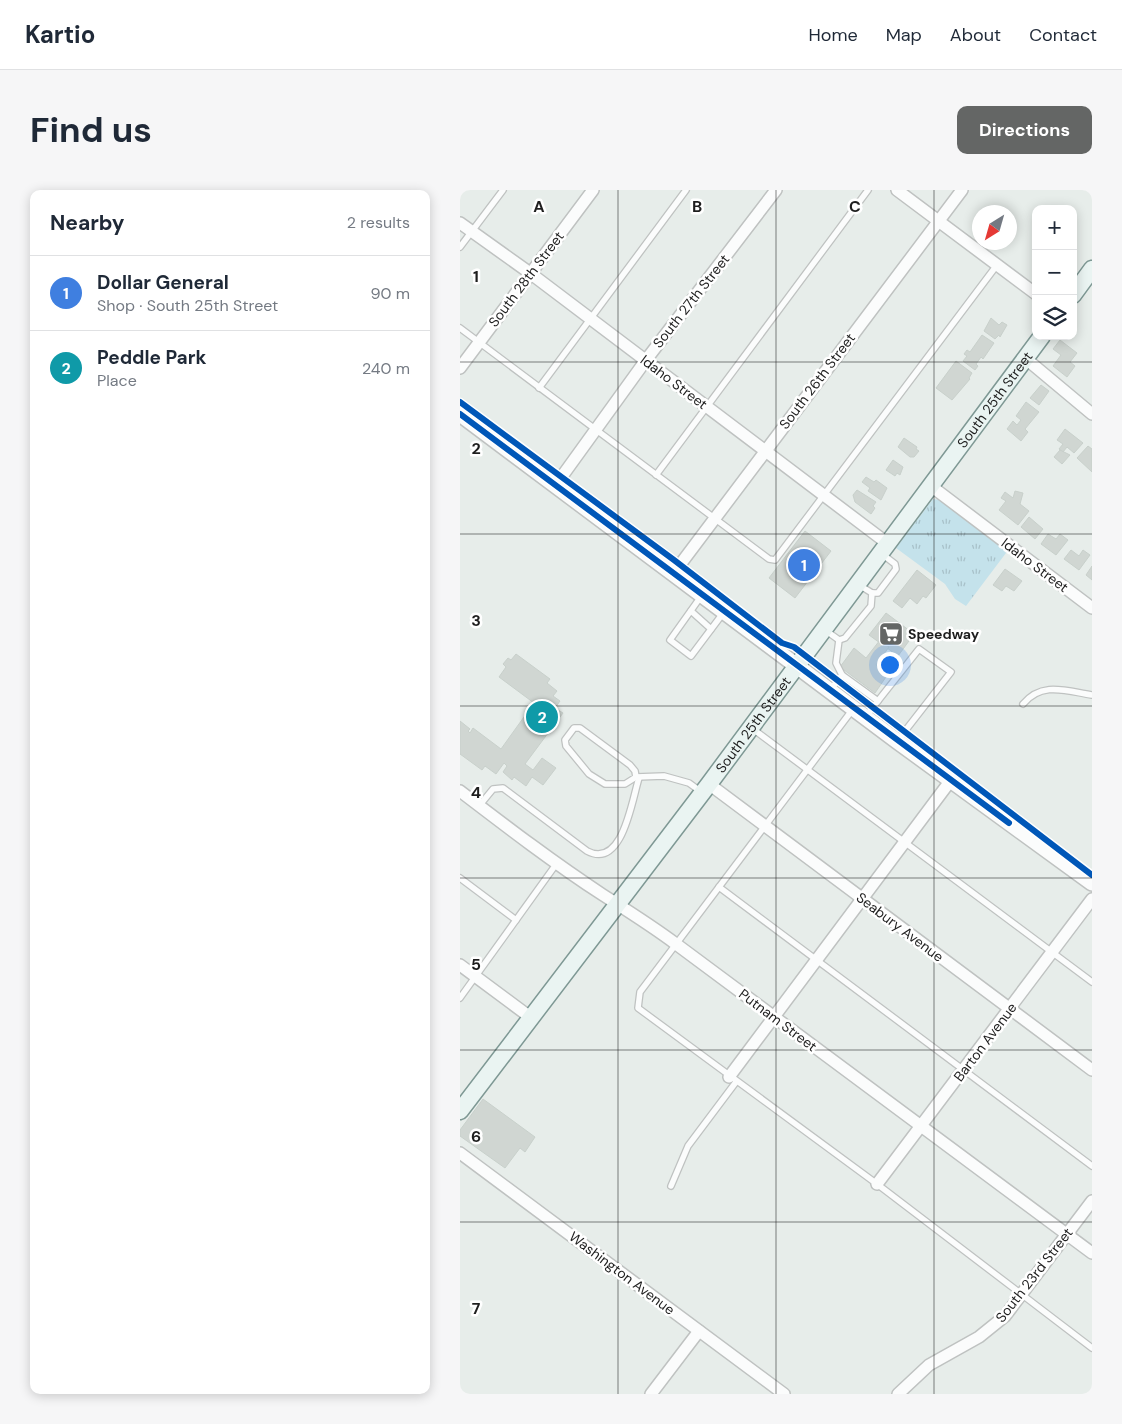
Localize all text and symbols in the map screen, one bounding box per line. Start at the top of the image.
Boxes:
text: Kartio [25,19,95,50]
text: Home [808,23,858,47]
text: Map [886,23,922,47]
text: About [950,23,1001,47]
text: Contact [1029,23,1097,47]
button: Directions [957,106,1092,154]
text: Find us [30,107,152,153]
text: A [533,196,545,217]
text: B [692,196,702,217]
text: C [849,196,861,217]
north arrow [972,205,1017,250]
map controls [1032,205,1077,340]
button: + [1032,205,1077,250]
text: Nearby [50,209,124,237]
text: 2 results [347,212,410,233]
street label: South 28th Street [484,228,568,330]
button: − [1032,250,1077,295]
street label: South 27th Street [649,251,733,351]
text: 1 [473,266,479,287]
text: Dollar General [97,270,229,295]
text: 1 [63,283,69,304]
text: 90 m [370,283,410,304]
text: Shop · South 25th Street [97,295,278,316]
button: layers [1032,295,1077,340]
street label: South 26th Street [775,329,859,433]
text: Peddle Park [97,345,206,370]
street label: South 25th Street [953,348,1036,451]
street label: Idaho Street [637,351,711,413]
text: 2 [61,358,71,379]
text: 240 m [362,358,410,379]
text: Place [97,370,137,391]
text: 2 [471,438,481,459]
street label: Idaho Street [998,534,1072,596]
pin: 1 [788,546,820,584]
text: 3 [471,610,481,631]
supermarket icon: Speedway [878,621,904,647]
place label: Speedway [908,625,980,643]
your location [877,652,903,678]
street label: South 25th Street [711,673,795,776]
pin: 2 [526,698,558,736]
text: 4 [471,782,481,803]
street label: Seabury Avenue [853,888,947,966]
text: 5 [471,954,481,975]
street label: Putnam Street [735,985,821,1055]
street label: Barton Avenue [949,999,1021,1085]
text: 6 [471,1126,481,1147]
street label: South 23rd Street [991,1224,1077,1326]
street label: Washington Avenue [566,1227,678,1319]
text: 7 [472,1298,481,1319]

